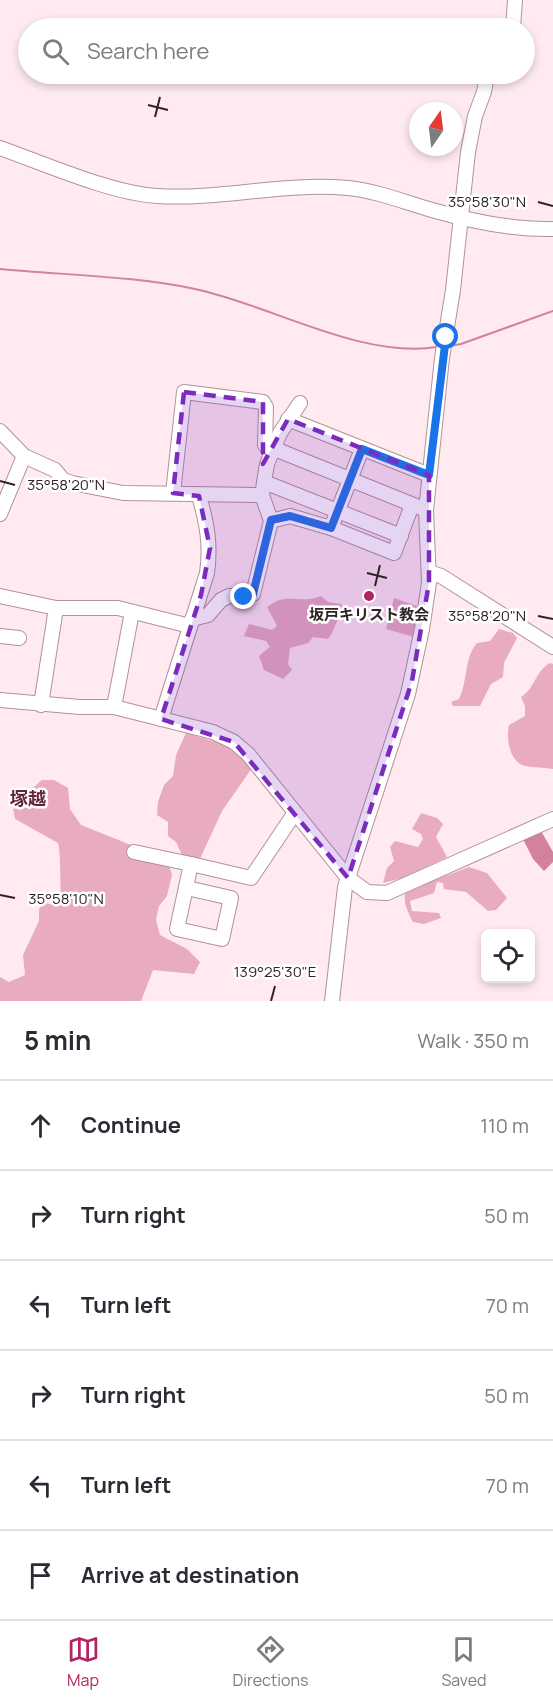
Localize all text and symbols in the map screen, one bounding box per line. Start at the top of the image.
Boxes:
search box [18,18,535,84]
icon: search [39,35,72,68]
text: Search here [87,36,209,66]
north arrow [409,102,463,156]
text: 35°58'30"N [448,191,526,212]
route start [432,323,458,349]
text: 35°58'20"N [27,474,105,495]
route end [230,583,256,609]
marker: 坂戸キリスト教会 [362,589,376,603]
place label: 坂戸キリスト教会 [309,604,429,625]
text: 35°58'20"N [448,605,526,626]
district label: 塚越 [10,786,46,810]
text: 35°58'10"N [28,888,104,909]
map controls [481,929,535,983]
button: locate [481,929,535,983]
text: 139°25'30"E [234,961,316,982]
text: 5 min [24,1022,91,1058]
text: Walk · 350 m [417,1027,529,1054]
icon: ahead [24,1109,57,1142]
text: Continue [81,1110,181,1140]
text: 110 m [480,1112,529,1139]
icon: right [24,1199,57,1232]
text: Turn right [81,1200,186,1230]
text: 50 m [484,1202,529,1229]
icon: left [24,1289,57,1322]
text: Turn left [81,1290,171,1320]
text: 70 m [486,1292,529,1319]
icon: right [24,1379,57,1412]
text: Turn right [81,1380,186,1410]
text: 50 m [484,1382,529,1409]
icon: left [24,1469,57,1502]
text: Turn left [81,1470,171,1500]
text: 70 m [486,1472,529,1499]
icon: arrive [24,1559,57,1592]
text: Arrive at destination [81,1560,299,1590]
tab: Map [67,1633,100,1691]
tab: Directions [233,1633,308,1691]
tab: Saved [441,1633,486,1691]

